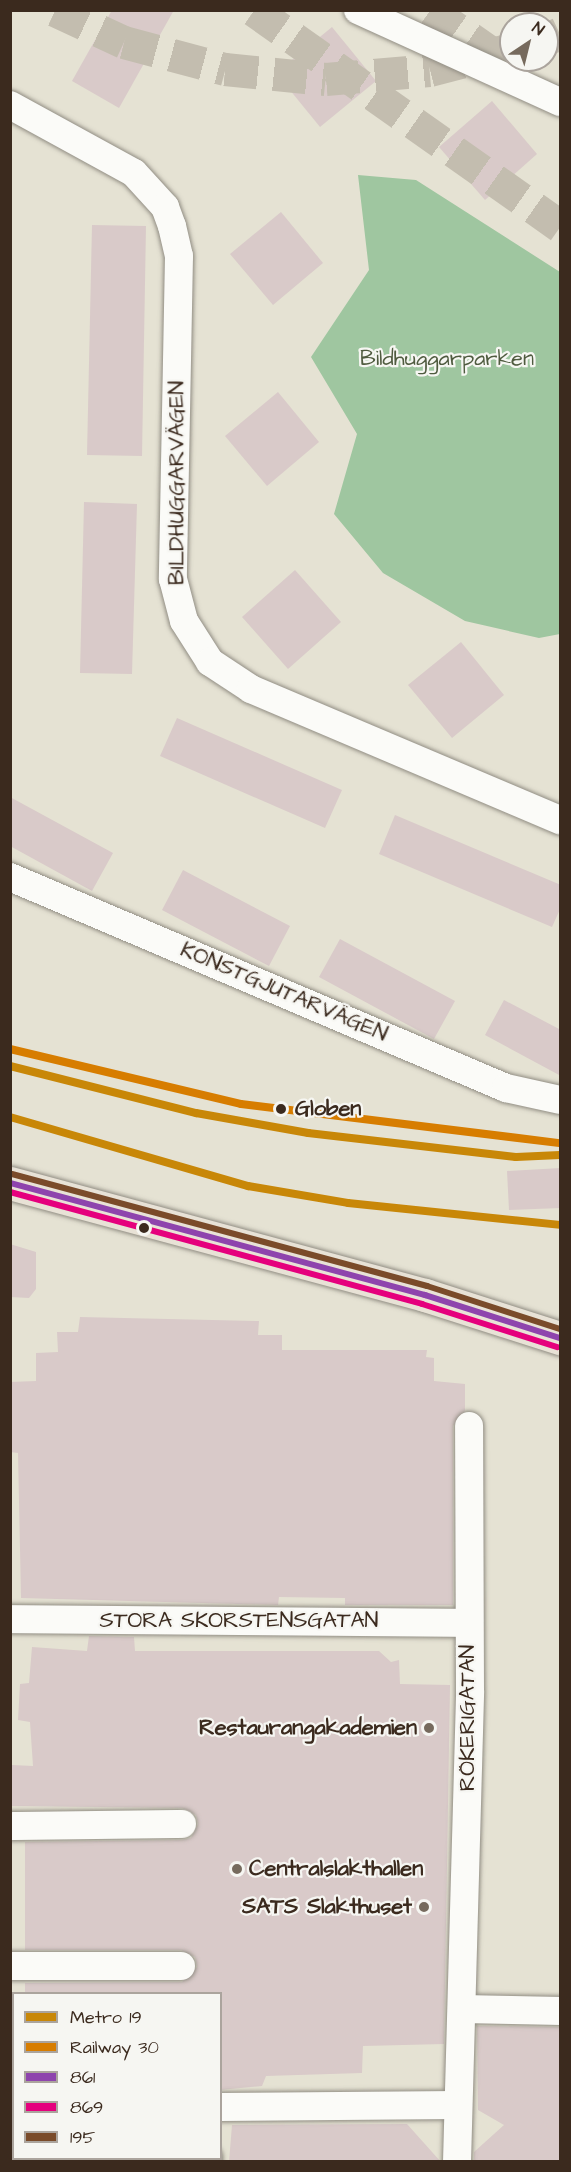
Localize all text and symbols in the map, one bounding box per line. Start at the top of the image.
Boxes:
north arrow [499,12,559,72]
text: N [528,17,549,41]
park label: Bildhuggarparken [360,346,534,372]
street label: BILDHUGGARVÄGEN [164,381,190,585]
street label: KONSTGJUTARVÄGEN [177,936,391,1048]
place label: Globen [295,1096,361,1122]
marker: Globen [272,1100,290,1118]
unlabelled marker [138,1222,150,1234]
street label: STORA SKORSTENSGATAN [100,1608,378,1634]
street label: RÖKERIGATAN [455,1645,481,1791]
place label: Restaurangakademien [199,1715,417,1741]
marker: Restaurangakademien [422,1721,436,1735]
place label: Centralslakthallen [249,1856,423,1882]
marker: Centralslakthallen [230,1862,244,1876]
place label: SATS Slakthuset [242,1894,412,1920]
marker: SATS Slakthuset [417,1900,431,1914]
legend [12,1992,222,2160]
text: Metro 19 [70,2005,142,2030]
text: Railway 30 [70,2035,159,2060]
text: 861 [70,2065,95,2090]
text: 869 [70,2095,103,2120]
text: 195 [70,2125,95,2150]

